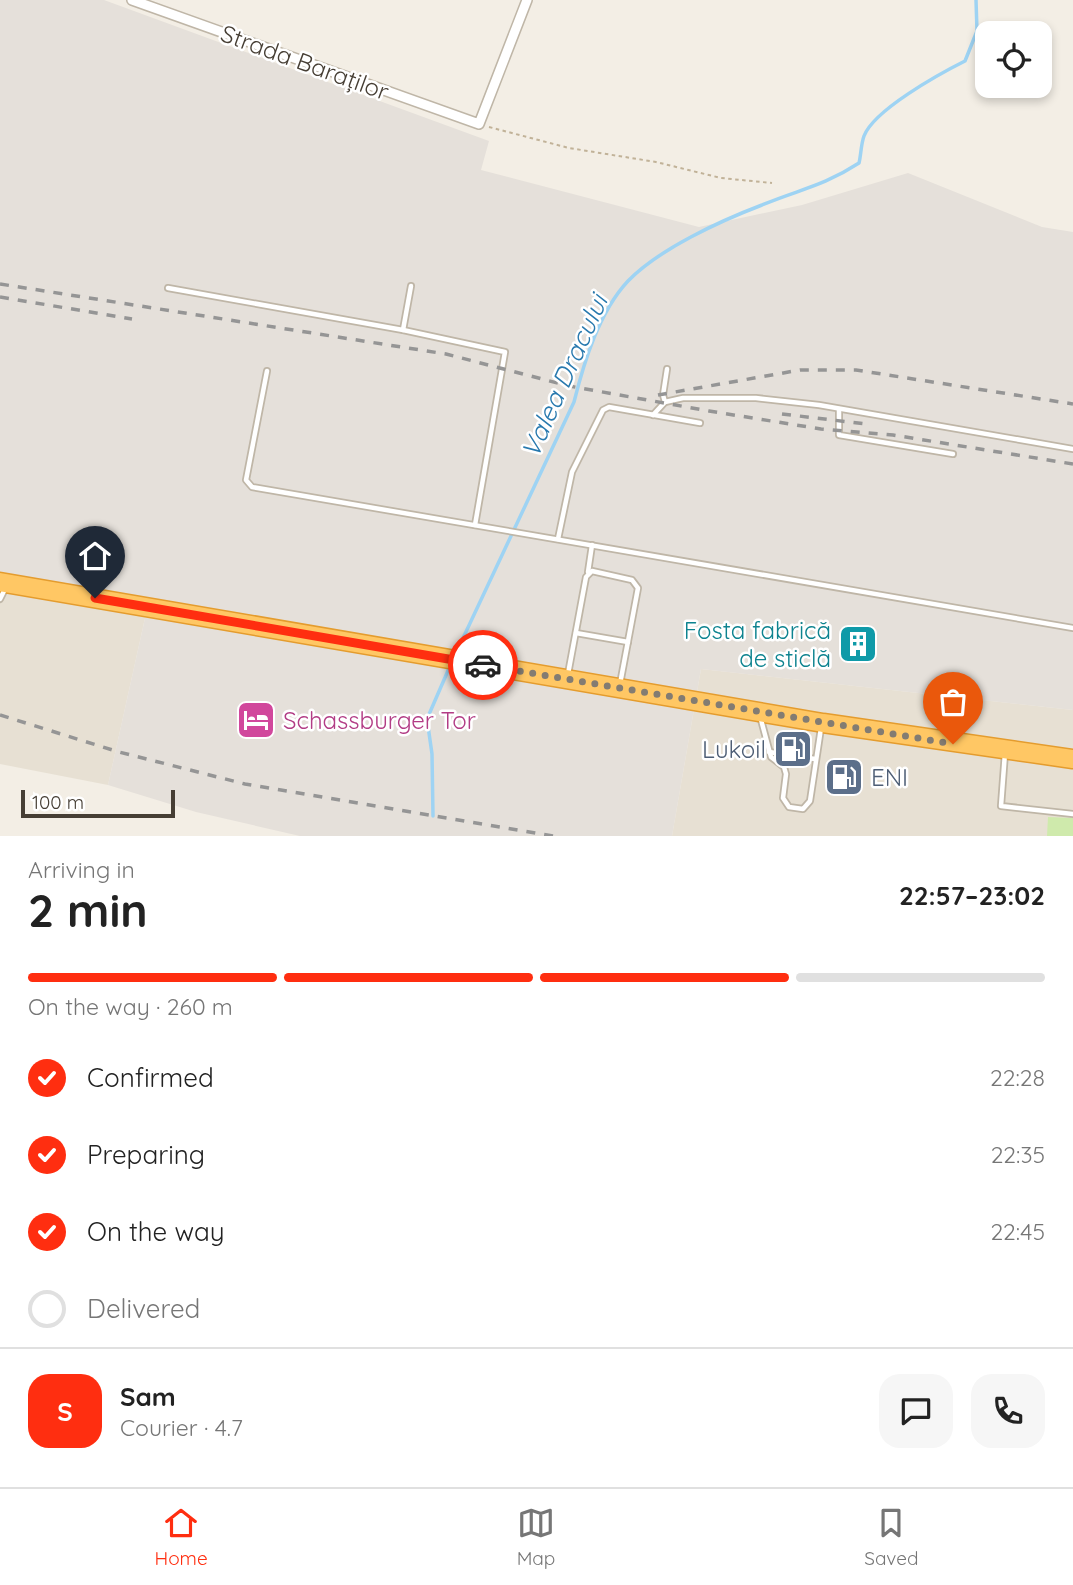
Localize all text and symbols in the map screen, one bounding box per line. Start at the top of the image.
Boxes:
street label: Strada Baraților [217,18,393,106]
map controls [975,21,1052,98]
button: locate [975,21,1052,98]
water label: Valea Dracului [513,286,616,463]
pin [65,526,125,598]
icon: home [76,537,114,575]
place label: Fosta fabrică de sticlă [684,615,831,673]
building icon: Fosta fabrică de sticlă [837,623,879,665]
courier [448,630,518,700]
icon: car [464,646,502,684]
pin [923,672,983,744]
icon: bag [934,683,972,721]
hotel icon: Schassburger Tor [235,699,277,741]
place label: Schassburger Tor [283,705,476,735]
fuel station icon: Lukoil [772,728,814,770]
place label: Lukoil [702,734,766,764]
fuel station icon: ENI [823,756,865,798]
place label: ENI [871,762,908,792]
scale bar [21,787,175,819]
text: 100 m [32,790,84,814]
text: Arriving in [28,855,135,884]
text: 22:57–23:02 [899,879,1045,912]
text: 2 min [28,881,148,939]
text: On the way · 260 m [28,992,233,1021]
icon: check [28,1059,66,1097]
text: Confirmed [87,1061,214,1094]
text: 22:28 [990,1063,1045,1092]
icon: check [28,1136,66,1174]
text: Preparing [87,1138,205,1171]
text: 22:35 [991,1140,1045,1169]
icon: check [28,1213,66,1251]
text: On the way [87,1215,225,1248]
text: 22:45 [990,1217,1045,1246]
text: Delivered [87,1292,200,1325]
button: chat [879,1374,953,1448]
button: phone [971,1374,1045,1448]
text: Sam [120,1380,176,1413]
text: S [57,1395,73,1428]
text: Courier · 4.7 [120,1413,243,1442]
tab: Home [154,1504,208,1570]
tab: Map [517,1504,555,1570]
tab: Saved [864,1504,919,1570]

